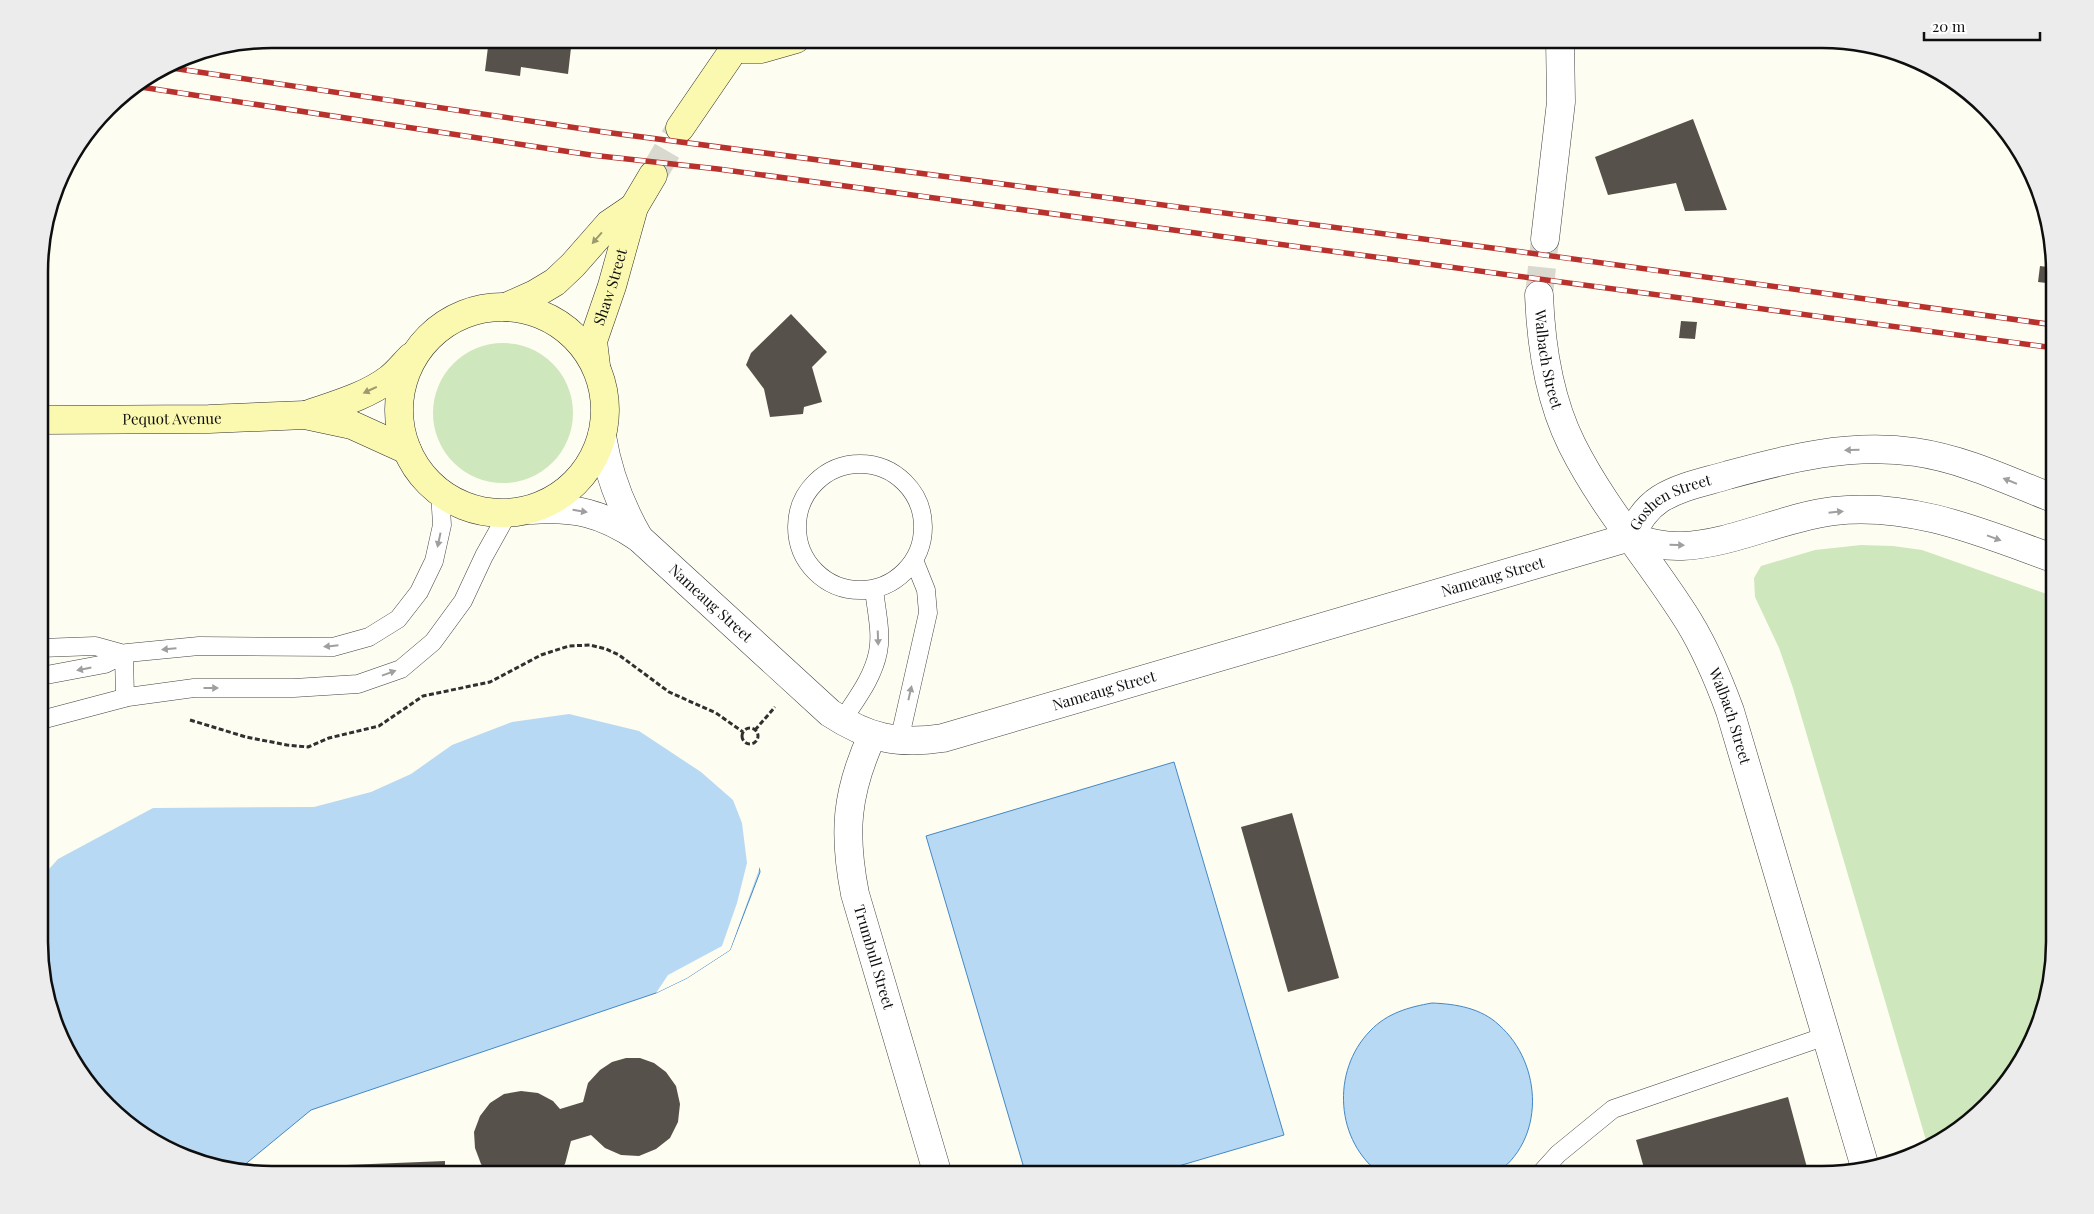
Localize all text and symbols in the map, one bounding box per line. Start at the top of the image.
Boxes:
scale bar [1924,10,2040,42]
text: 20 m [1932,16,1966,36]
one-way arrow [591,232,602,245]
street label: Shaw Street [588,245,631,328]
street label: Walbach Street [1531,308,1568,412]
one-way arrow [363,386,377,394]
street label: Pequot Avenue [122,407,222,429]
one-way arrow [1844,446,1860,454]
street label: Goshen Street [1624,469,1714,534]
one-way arrow [2003,476,2017,484]
one-way arrow [572,507,588,515]
one-way arrow [1828,508,1844,516]
one-way arrow [434,533,442,549]
one-way arrow [1987,535,2002,542]
one-way arrow [1670,541,1686,549]
street label: Nameaug Street [1438,551,1547,601]
street label: Nameaug Street [665,559,758,647]
one-way arrow [874,630,882,646]
one-way arrow [323,642,339,650]
one-way arrow [161,645,177,653]
street label: Walbach Street [1704,663,1756,767]
one-way arrow [75,665,91,673]
street label: Nameaug Street [1050,665,1159,715]
one-way arrow [382,669,397,677]
one-way arrow [203,684,219,692]
one-way arrow [906,686,914,701]
street label: Trumbull Street [850,902,900,1012]

